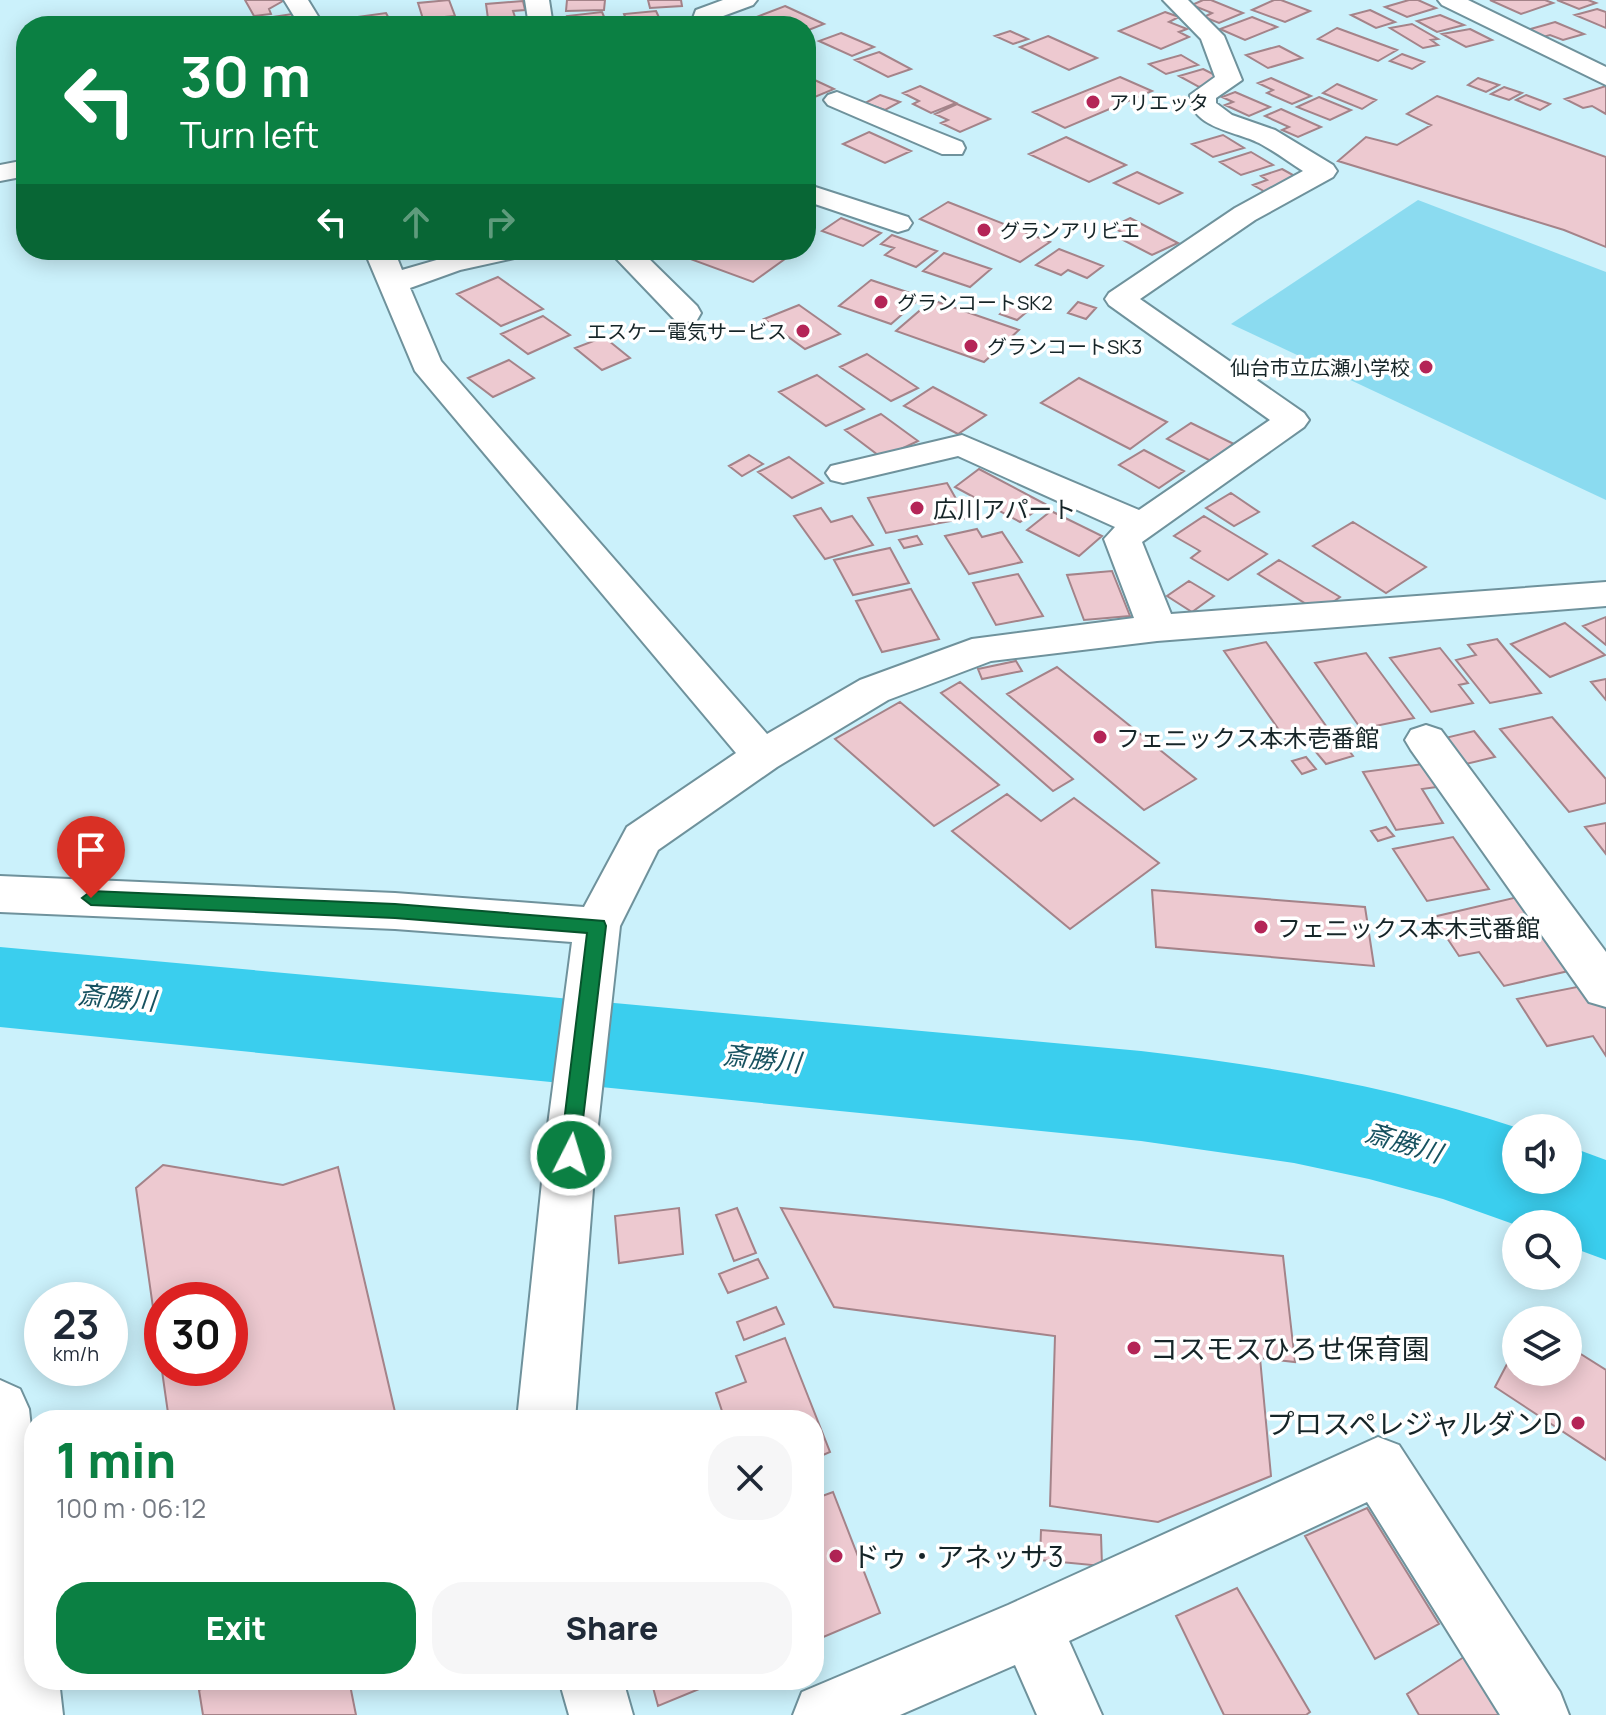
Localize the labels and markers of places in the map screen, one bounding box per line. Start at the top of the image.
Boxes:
place label: アリエッタ [1109,89,1209,116]
marker: アリエッタ [1084,93,1102,111]
place label: グランアリビエ [1000,217,1140,244]
marker: グランアリビエ [975,221,993,239]
place label: グランコートSK2 [897,289,1053,316]
marker: グランコートSK2 [872,293,890,311]
place label: エスケー電気サービス [587,318,787,345]
marker: エスケー電気サービス [794,322,812,340]
place label: グランコートSK3 [987,333,1142,360]
marker: グランコートSK3 [962,337,980,355]
place label: 仙台市立広瀬小学校 [1230,354,1410,381]
marker: 仙台市立広瀬小学校 [1417,358,1435,376]
place label: 広川アパート [933,492,1077,525]
marker: 広川アパート [908,499,926,517]
place label: フェニックス本木壱番館 [1116,721,1379,754]
marker: フェニックス本木壱番館 [1091,728,1109,746]
pin [57,816,125,898]
place label: フェニックス本木弐番館 [1277,911,1540,944]
marker: フェニックス本木弐番館 [1252,918,1270,936]
place label: コスモスひろせ保育園 [1150,1329,1430,1367]
marker: コスモスひろせ保育園 [1125,1339,1143,1357]
place label: プロスペレジャルダンD [1267,1404,1562,1442]
marker: プロスペレジャルダンD [1569,1414,1587,1432]
place label: ドゥ・アネッサ3 [852,1537,1064,1575]
marker: ドゥ・アネッサ3 [827,1547,845,1565]

